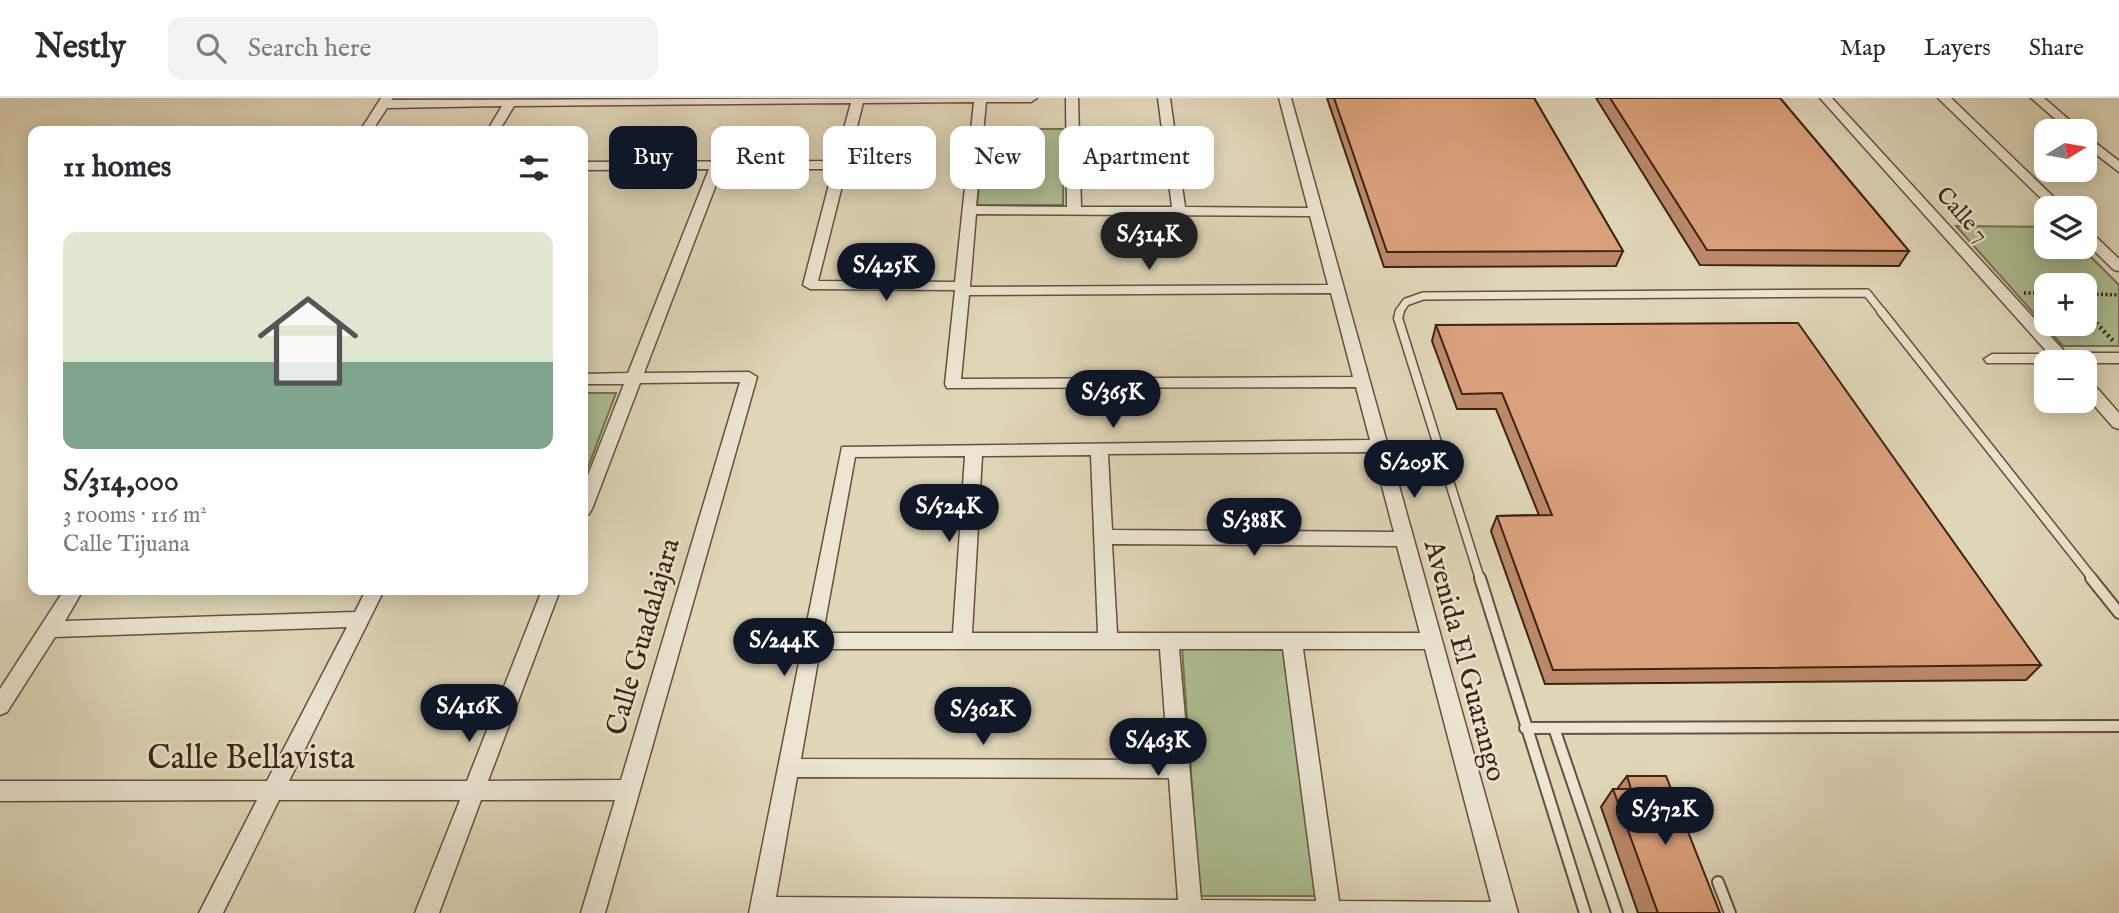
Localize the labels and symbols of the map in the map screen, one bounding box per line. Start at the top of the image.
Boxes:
north arrow [2034,119,2096,182]
street label: Calle 7 [1929,181,1995,249]
pin: S/314K [1092,212,1206,272]
pin: S/425K [829,244,943,303]
pin: S/365K [1056,370,1170,430]
pin: S/209K [1357,440,1471,500]
pin: S/524K [892,484,1006,544]
pin: S/388K [1197,498,1311,558]
street label: Calle Guadalajara [599,534,689,739]
street label: Avenida El Guarango [1415,536,1513,786]
pin: S/244K [727,618,841,678]
pin: S/416K [412,684,526,744]
pin: S/362K [926,688,1040,747]
pin: S/463K [1101,718,1215,778]
street label: Calle Bellavista [147,738,356,780]
pin: S/372K [1608,788,1722,847]

